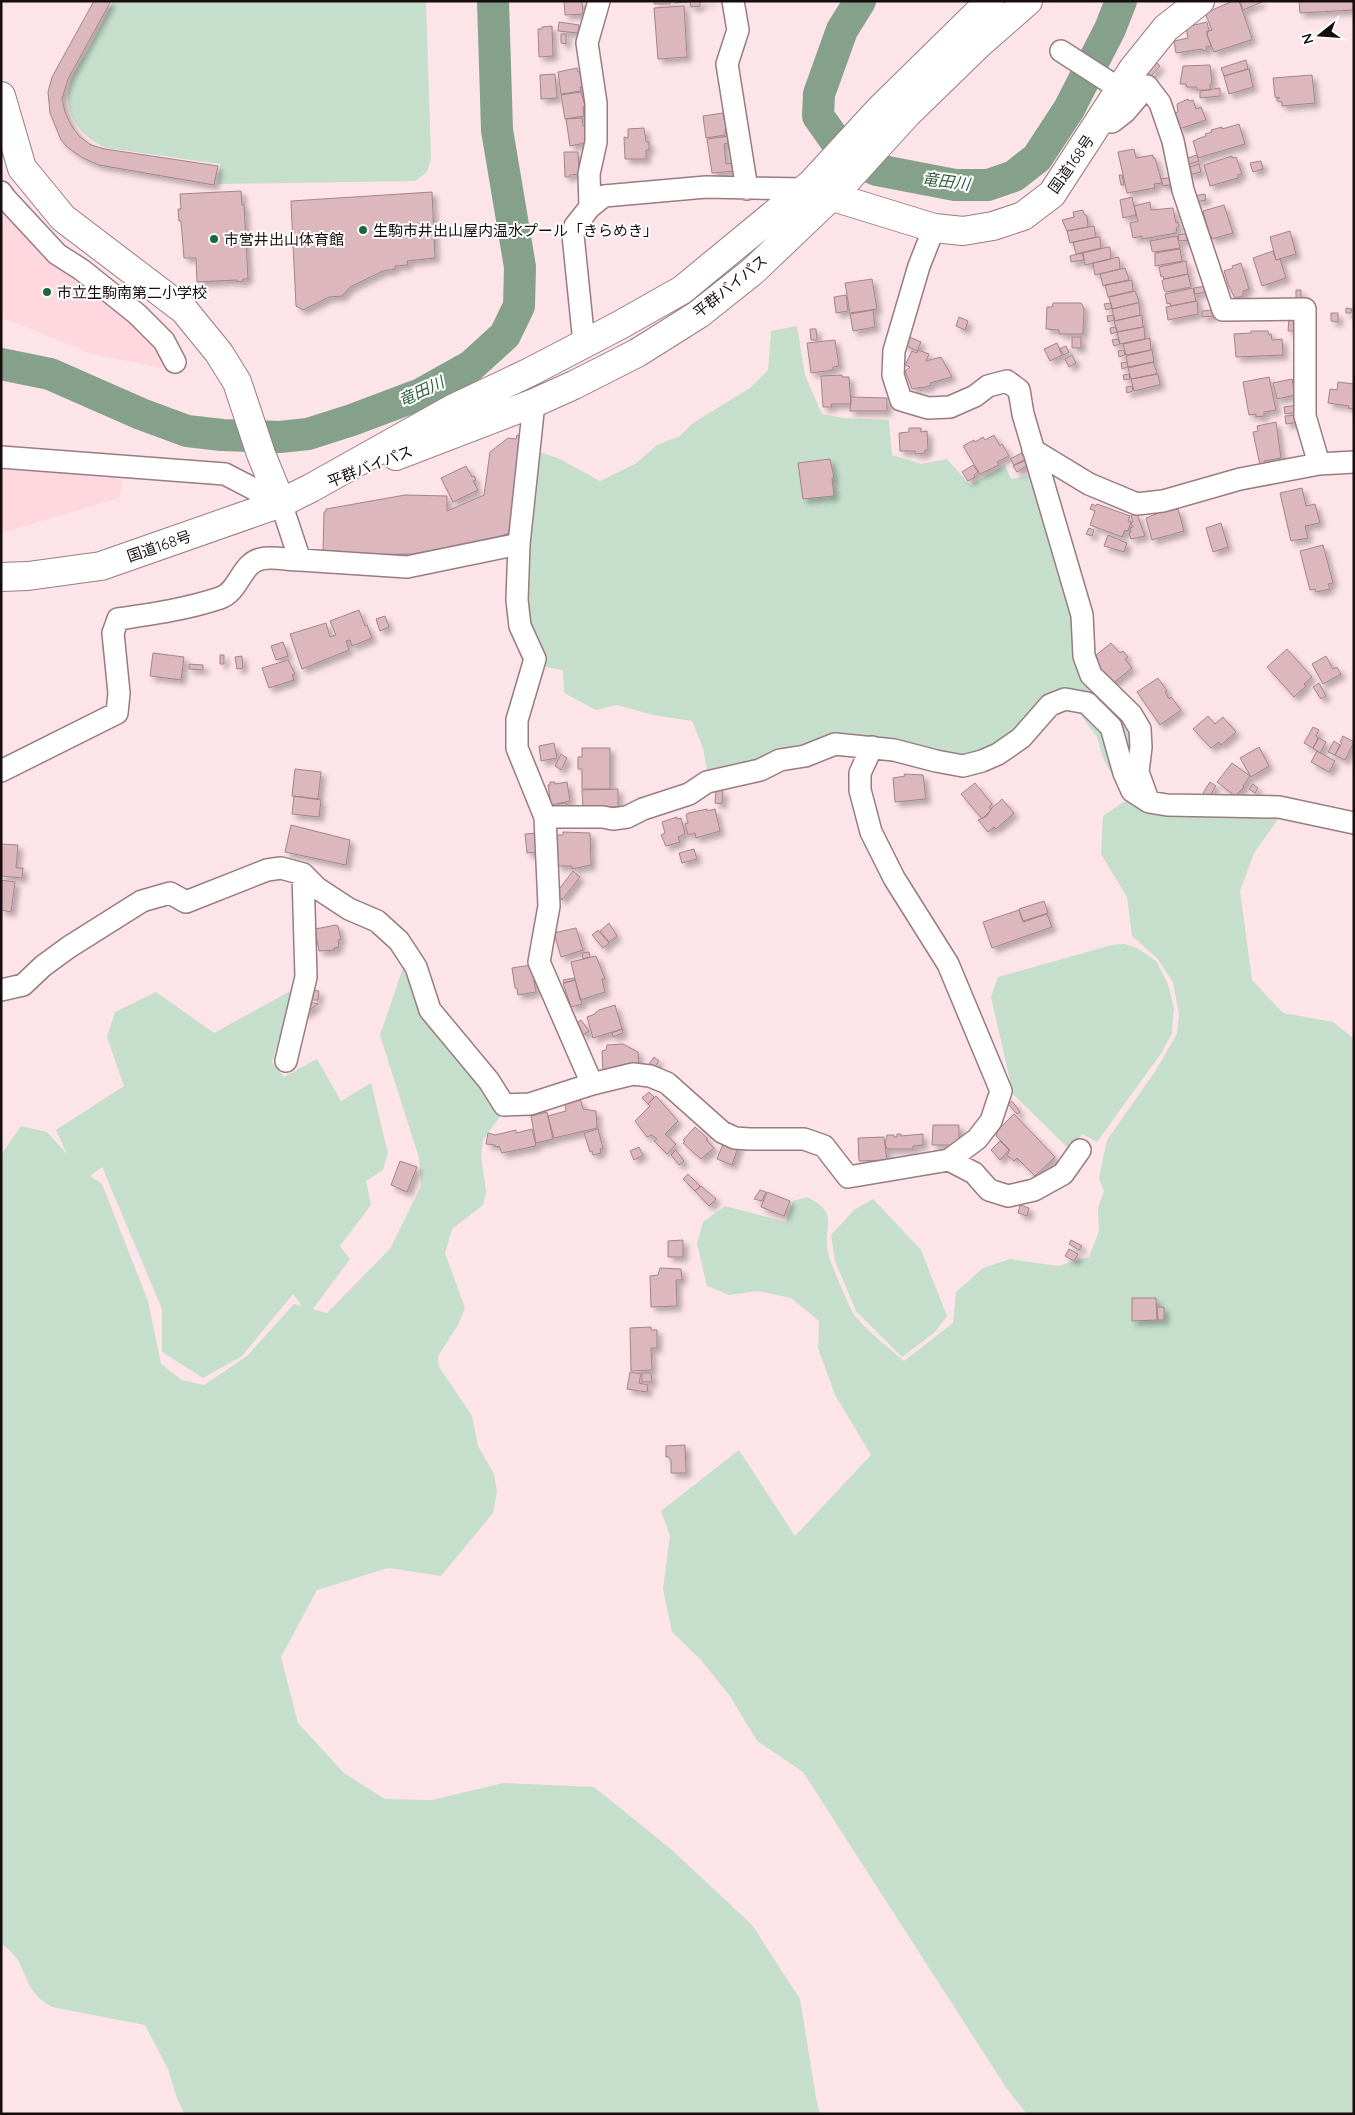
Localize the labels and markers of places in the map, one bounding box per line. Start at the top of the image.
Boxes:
place label: 生駒市井出山屋内温水プール「きらめき」 [373,221,658,240]
marker: 生駒市井出山屋内温水プール「きらめき」 [357,224,369,236]
place label: 市営井出山体育館 [224,230,344,249]
marker: 市営井出山体育館 [208,233,220,245]
place label: 市立生駒南第二小学校 [57,283,207,302]
marker: 市立生駒南第二小学校 [41,286,53,298]

